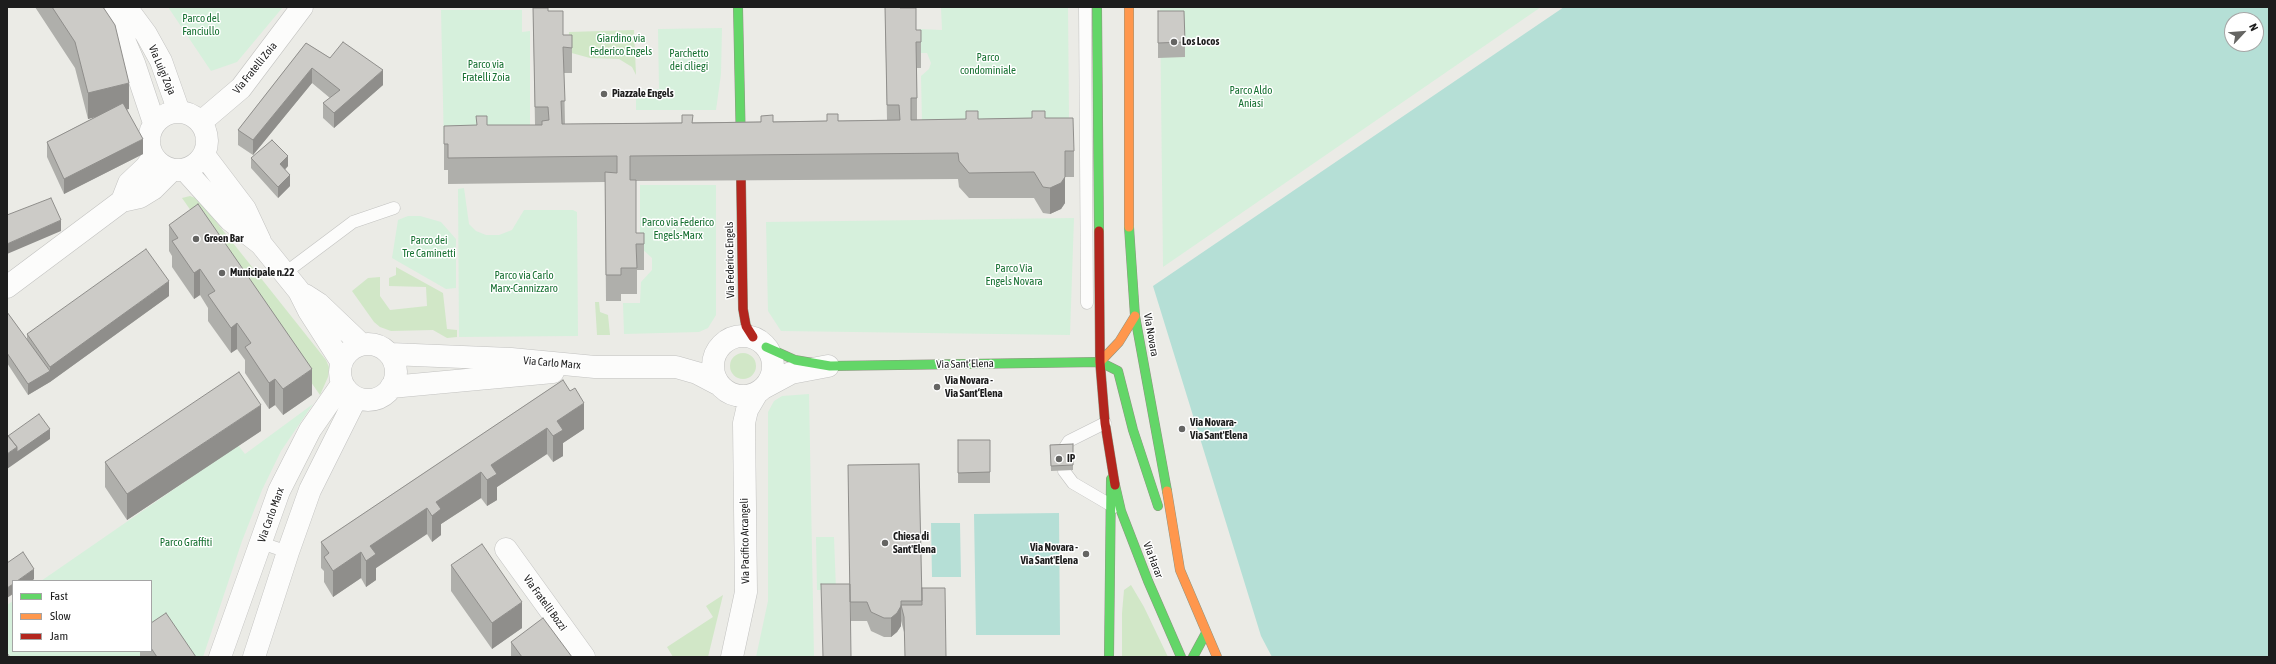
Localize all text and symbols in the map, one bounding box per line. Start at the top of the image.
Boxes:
park label: Parco del Fanciullo [182,12,220,38]
north arrow [2224,12,2264,52]
text: N [2247,22,2261,33]
park label: Giardino via Federico Engels [590,32,652,58]
place label: Los Locos [1182,35,1219,49]
marker: Los Locos [1169,37,1179,47]
street label: Via Fratelli Zoia [230,40,280,96]
street label: Via Luigi Zoja [146,43,178,97]
park label: Parchetto dei ciliegi [669,47,709,73]
park label: Parco condominiale [960,51,1016,77]
park label: Parco via Fratelli Zoia [462,58,510,84]
park label: Parco Aldo Aniasi [1230,84,1272,110]
place label: Piazzale Engels [612,87,674,101]
marker: Piazzale Engels [599,89,609,99]
park label: Parco via Federico Engels-Marx [642,216,714,242]
street label: Via Federico Engels [723,222,737,298]
place label: Green Bar [204,232,243,246]
marker: Green Bar [191,234,201,244]
park label: Parco dei Tre Caminetti [402,234,456,260]
park label: Parco Via Engels Novara [985,262,1043,288]
place label: Municipale n.22 [230,266,294,280]
marker: Municipale n.22 [217,268,227,278]
park label: Parco via Carlo Marx-Cannizzaro [490,269,558,295]
street label: Via Novara [1141,312,1161,358]
street label: Via Carlo Marx [523,354,581,372]
street label: Via Sant’Elena [936,357,994,371]
place label: Via Novara - Via Sant‘Elena [945,374,1003,400]
marker: Via Novara - Via Sant‘Elena [932,382,942,392]
place label: Via Novara- Via Sant'Elena [1190,416,1248,442]
marker: Via Novara- Via Sant'Elena [1177,424,1187,434]
place label: IP [1067,452,1075,466]
marker: IP [1054,454,1064,464]
street label: Via Carlo Marx [255,486,287,544]
street label: Via Pacifico Arcangeli [738,498,752,584]
place label: Chiesa di Sant'Elena [893,530,936,556]
park label: Parco Graffiti [160,536,212,550]
marker: Chiesa di Sant'Elena [880,538,890,548]
street label: Via Harar [1140,540,1166,580]
place label: Via Novara - Via Sant'Elena [1020,541,1078,567]
marker: Via Novara - Via Sant'Elena [1081,549,1091,559]
street label: Via Fratelli Bozzi [520,573,570,633]
legend [12,580,152,652]
text: Fast [50,589,68,603]
text: Slow [50,609,71,623]
text: Jam [50,629,68,643]

